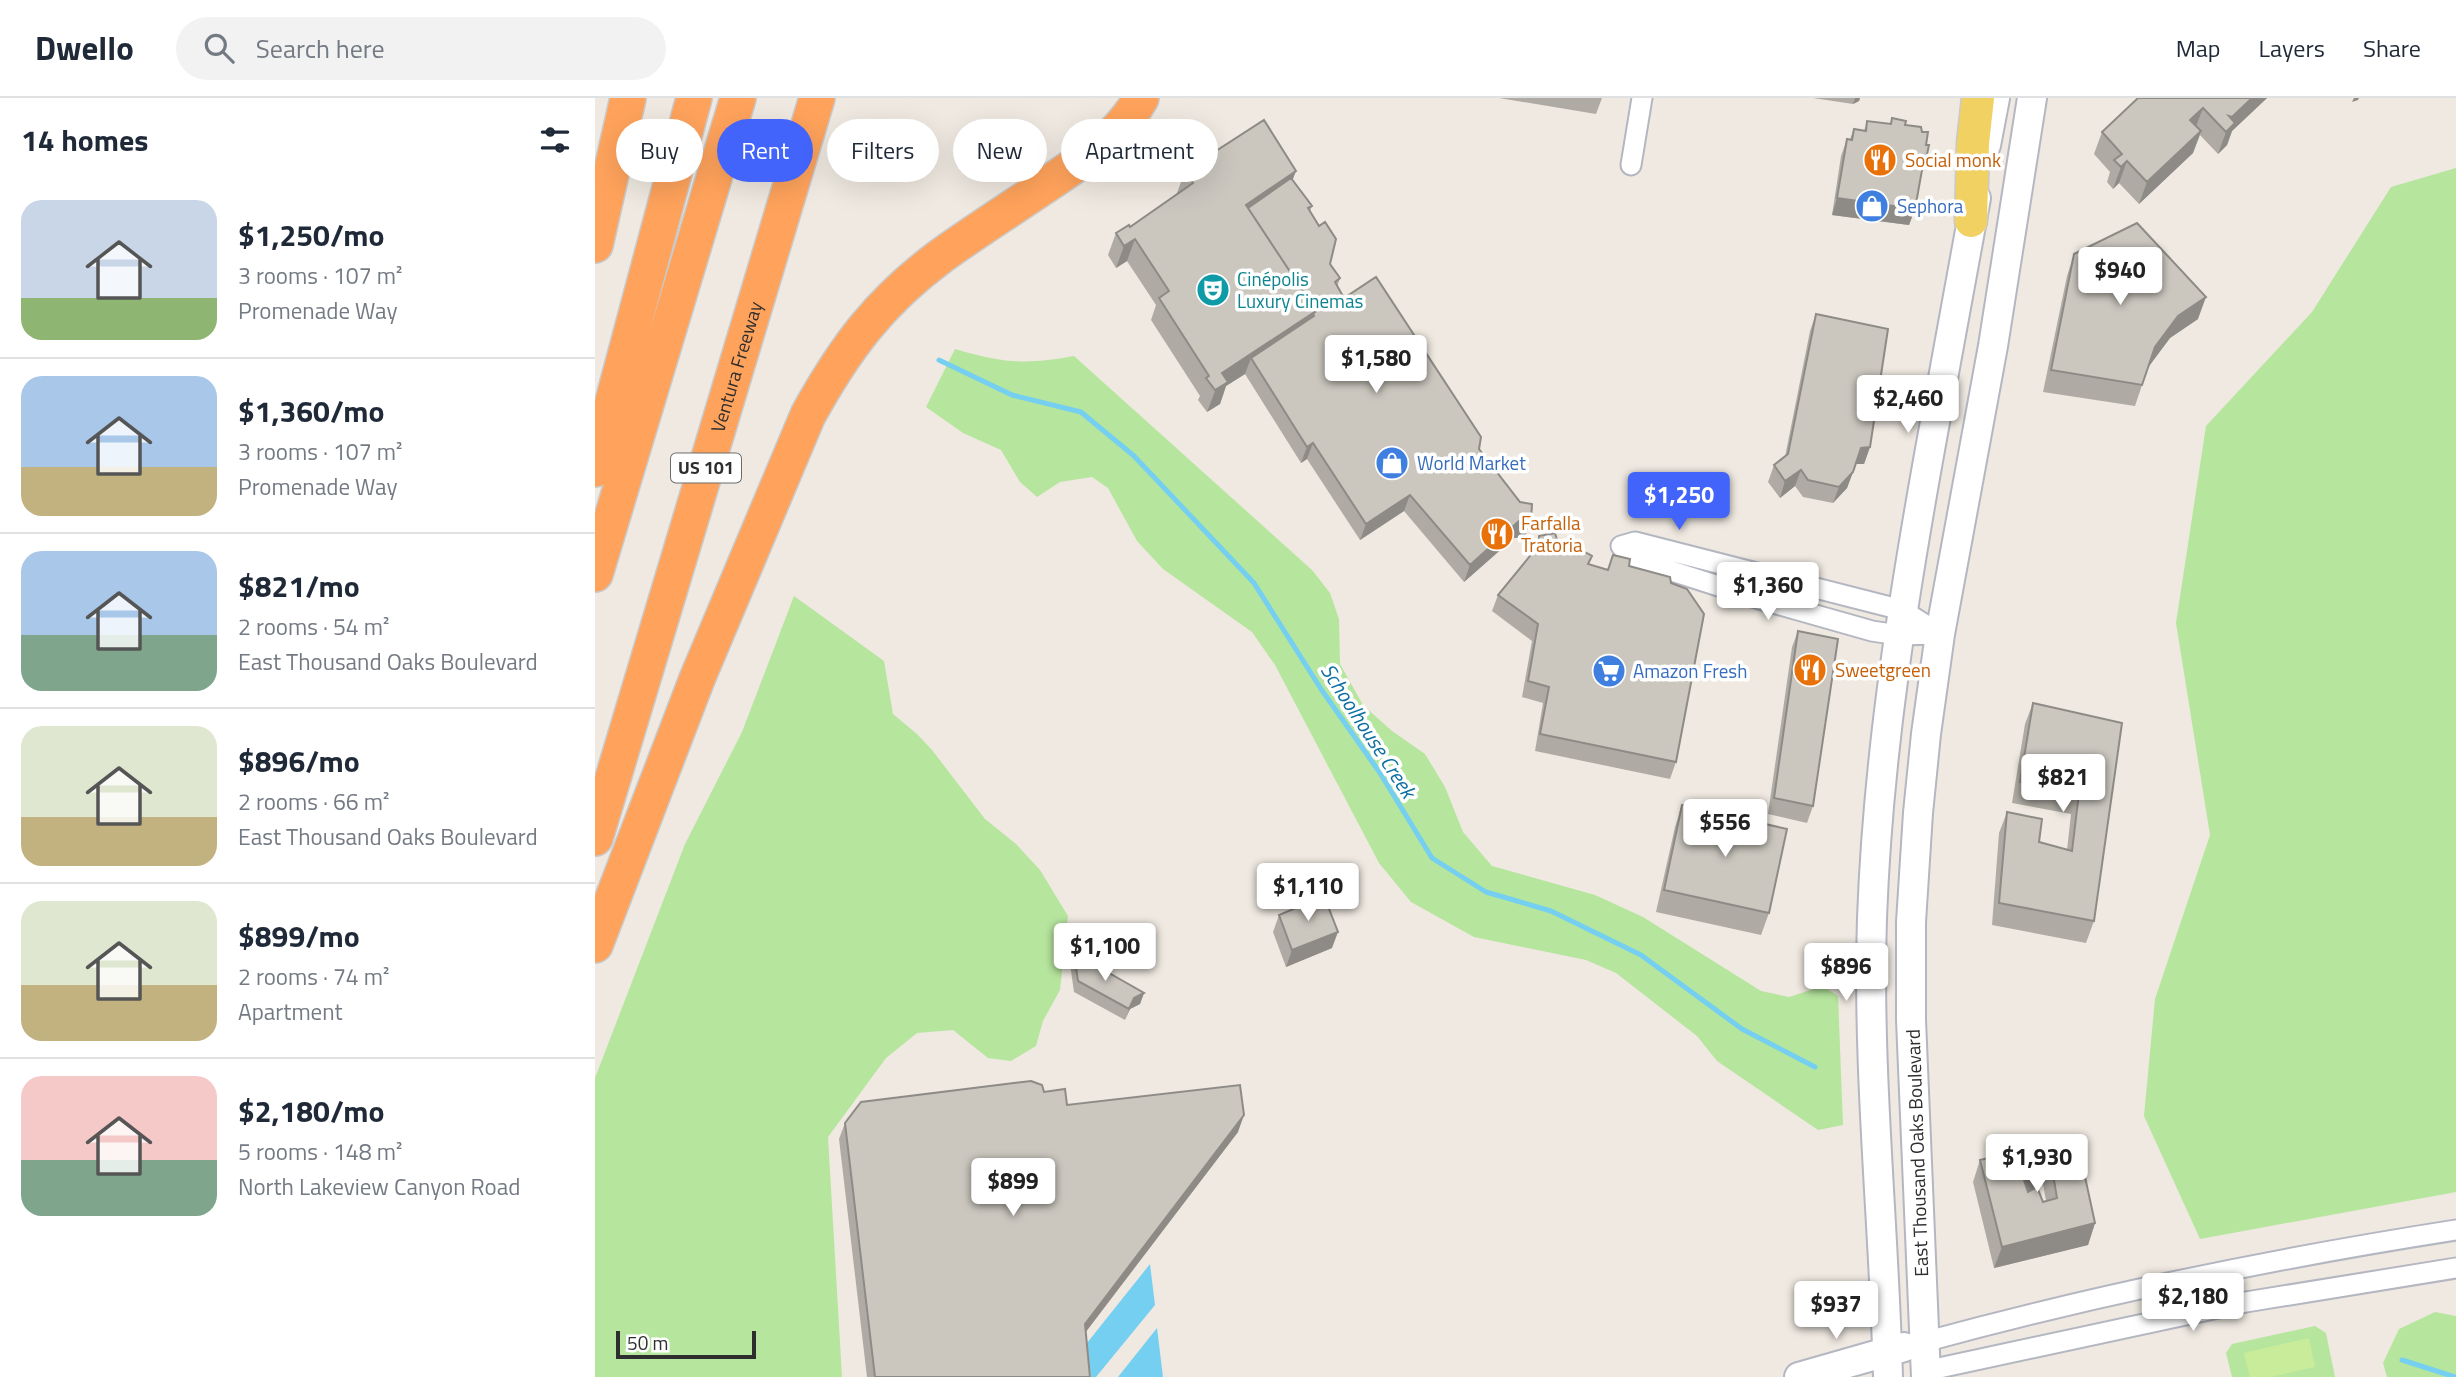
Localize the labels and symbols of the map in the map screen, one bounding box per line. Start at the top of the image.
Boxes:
restaurant icon: Social monk [1861,141,1899,179]
place label: Social monk [1905,145,2001,174]
shop icon: Sephora [1853,187,1891,225]
place label: Sephora [1897,191,1964,220]
pin: $940 [2079,248,2161,307]
place label: Cinépolis Luxury Cinemas [1237,264,1363,315]
theatre icon: Cinépolis Luxury Cinemas [1194,271,1232,309]
street label: Ventura Freeway [703,298,769,436]
pin: $1,580 [1319,336,1433,395]
pin: $2,460 [1851,376,1965,435]
shop icon: World Market [1373,444,1411,482]
place label: World Market [1417,448,1526,477]
road number: US 101 [671,454,741,482]
pin: $1,250 [1622,472,1736,532]
place label: Farfalla Tratoria [1521,508,1583,559]
restaurant icon: Farfalla Tratoria [1478,515,1516,553]
pin: $1,360 [1711,562,1825,622]
restaurant icon: Sweetgreen [1791,651,1829,689]
supermarket icon: Amazon Fresh [1590,652,1628,690]
place label: Sweetgreen [1835,655,1931,684]
place label: Amazon Fresh [1633,656,1747,685]
water label: Schoolhouse Creek [1313,657,1426,806]
pin: $821 [2022,754,2104,814]
pin: $556 [1684,800,1766,859]
pin: $1,110 [1251,864,1365,923]
pin: $1,100 [1048,924,1162,983]
pin: $896 [1805,944,1887,1003]
street label: East Thousand Oaks Boulevard [1898,1029,1935,1277]
pin: $1,930 [1980,1134,2094,1194]
pin: $899 [972,1158,1054,1218]
pin: $2,180 [2136,1274,2250,1333]
pin: $937 [1795,1282,1877,1341]
scale bar [616,1328,756,1360]

